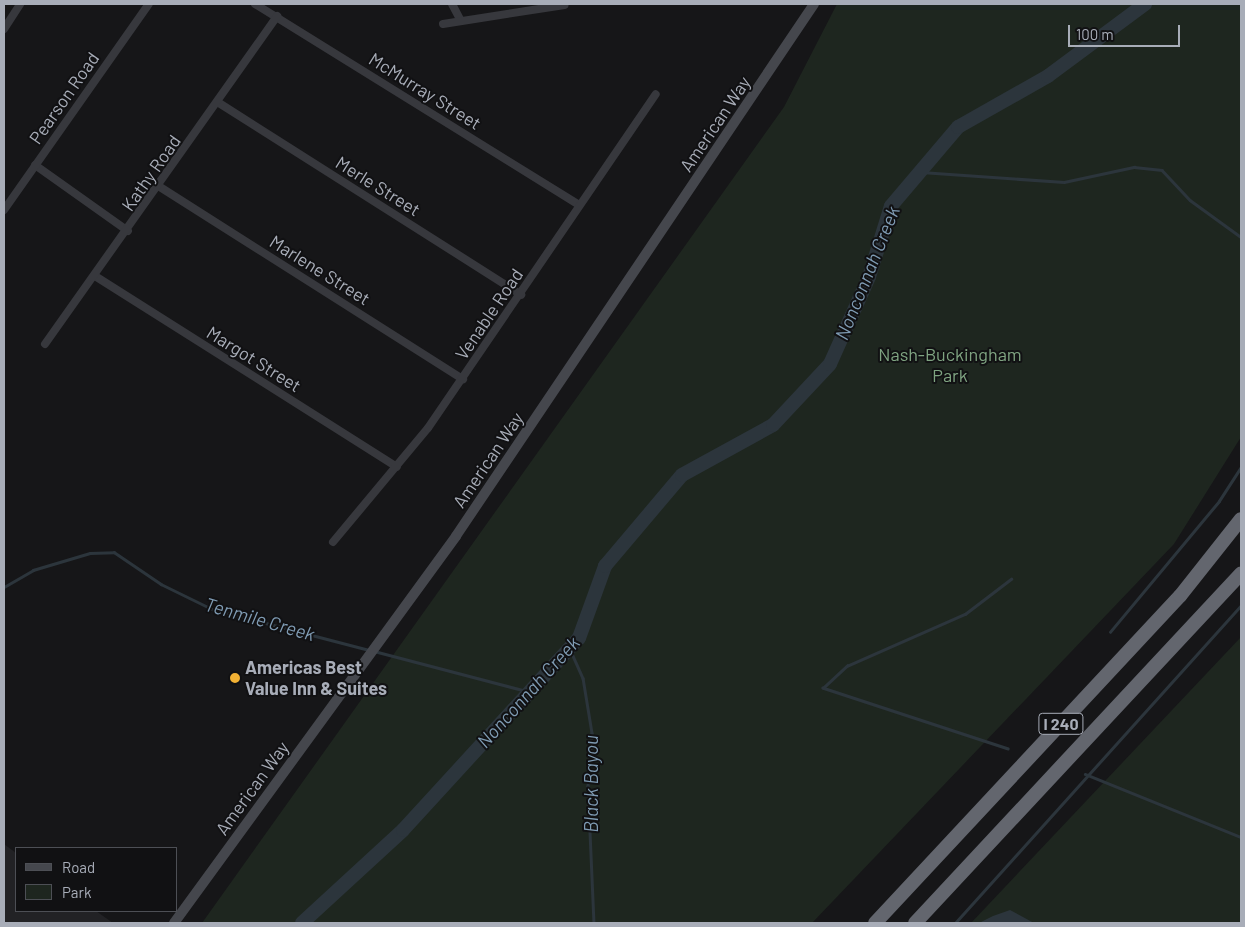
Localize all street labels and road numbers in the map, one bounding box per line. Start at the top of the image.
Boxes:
street label: Pearson Road [24,48,104,148]
street label: McMurray Street [365,48,485,134]
street label: American Way [675,72,755,176]
street label: Kathy Road [117,131,185,215]
street label: Merle Street [332,152,424,220]
street label: Marlene Street [266,231,374,309]
street label: Venable Road [451,264,527,364]
street label: Margot Street [203,321,305,397]
street label: American Way [448,408,528,512]
road number: I 240 [1037,711,1085,738]
street label: American Way [211,737,293,839]

